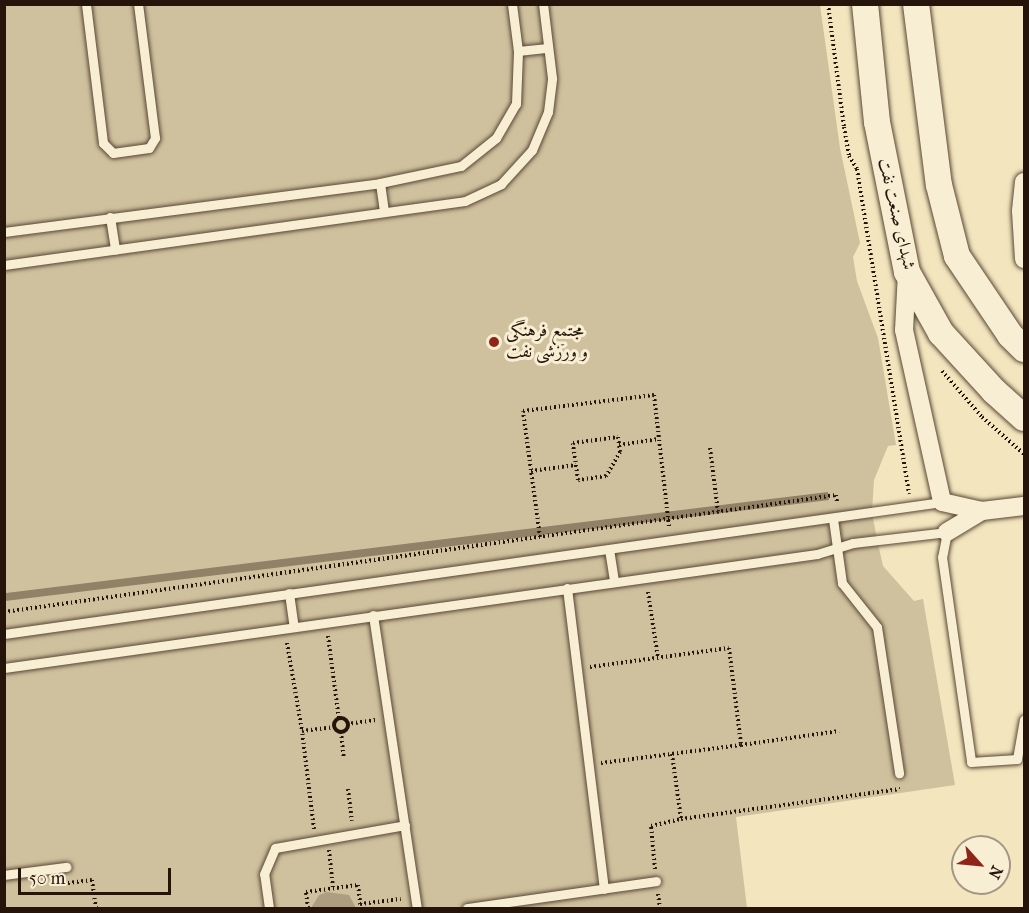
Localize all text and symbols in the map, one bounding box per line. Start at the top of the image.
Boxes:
street label: شهدای صنعت نفت [873,156,919,272]
place label: مجتمع فرهنگى و ورزشى نفت [506,321,588,364]
marker: مجتمع فرهنگى و ورزشى نفت [487,335,501,349]
north arrow [951,835,1011,895]
scale bar [21,856,174,894]
text: N [984,863,1007,882]
text: 50 m [29,868,65,889]

